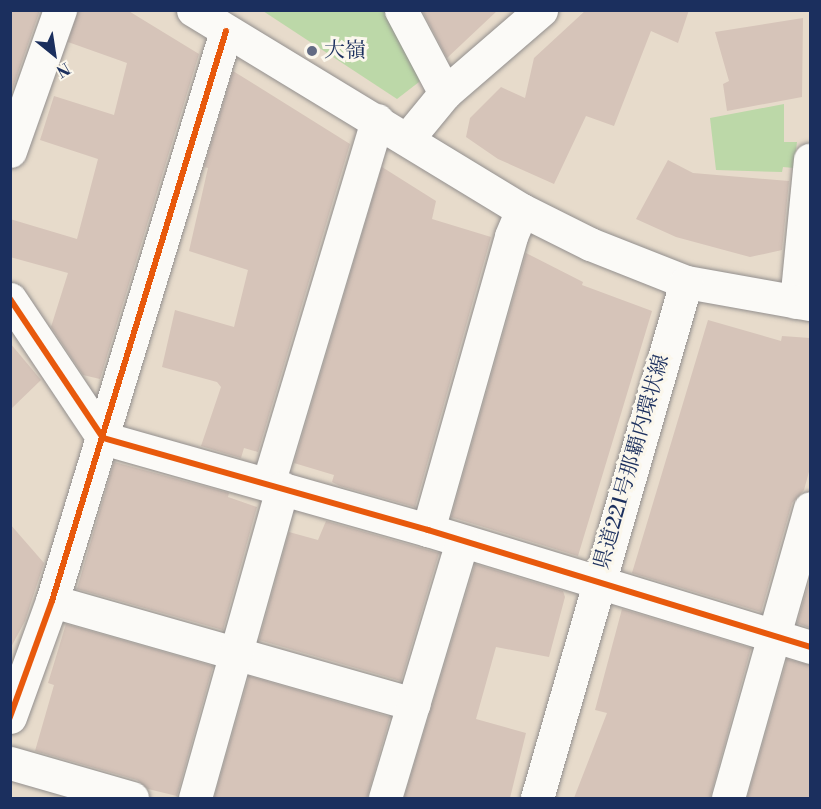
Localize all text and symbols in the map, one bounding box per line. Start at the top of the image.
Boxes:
north arrow [24,24,84,84]
place label: 大嶺 [324,38,366,64]
marker: 大嶺 [305,44,319,58]
text: N [53,58,73,81]
street label: 県道221号那覇内環状線 [589,352,675,572]

